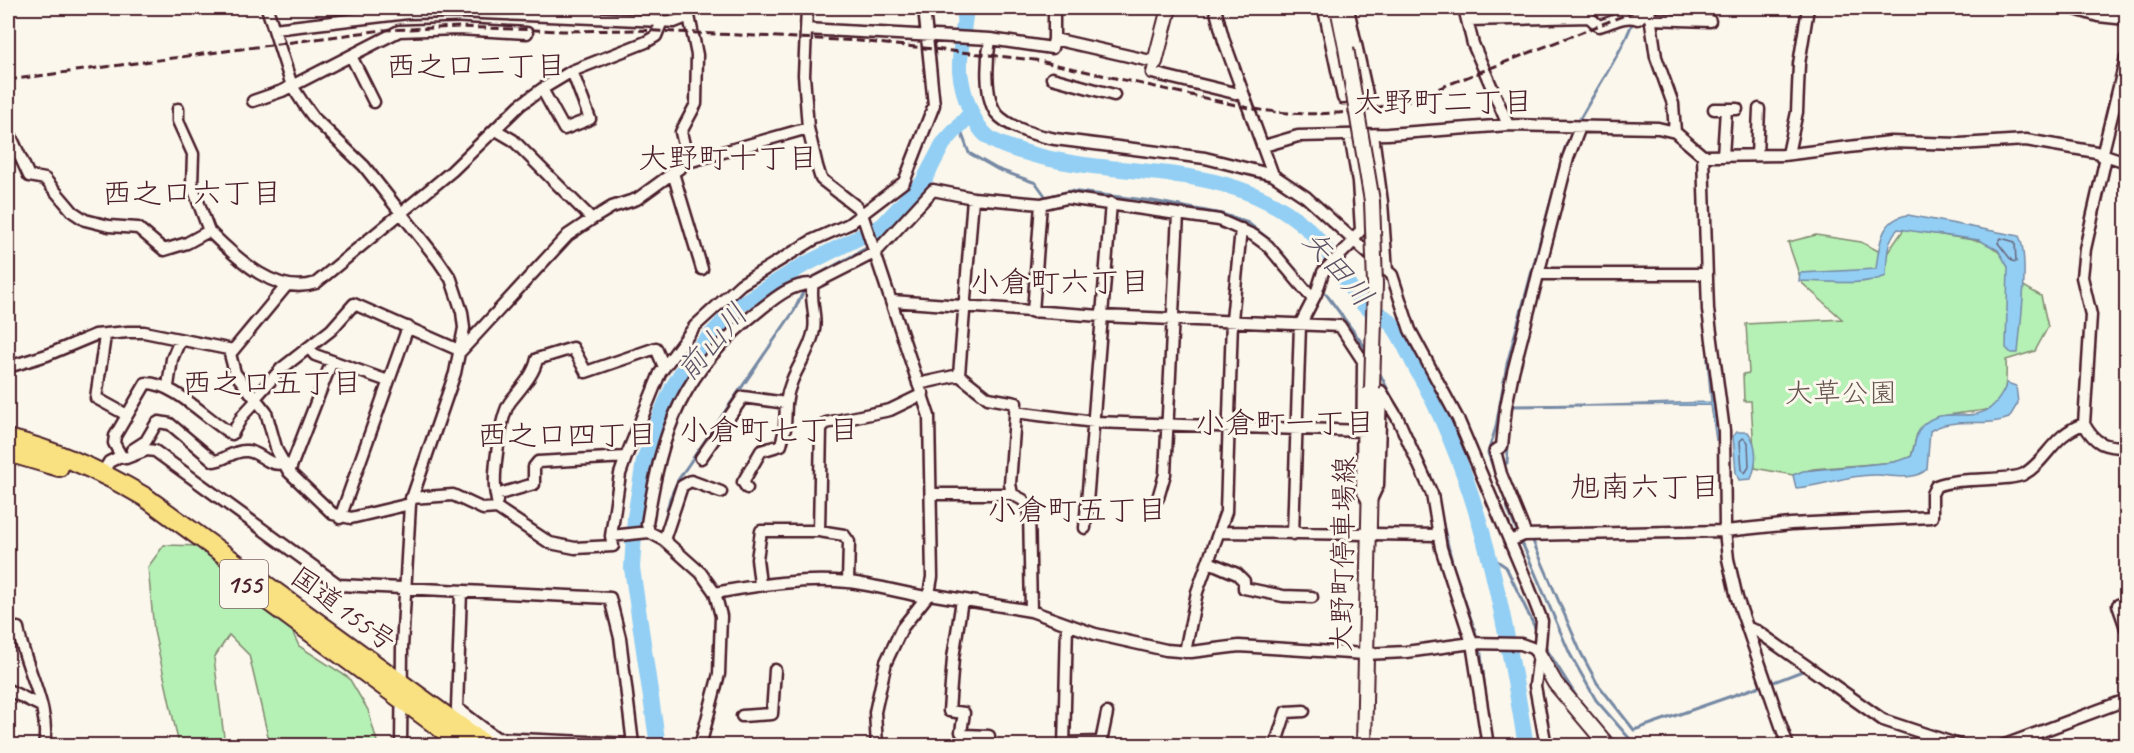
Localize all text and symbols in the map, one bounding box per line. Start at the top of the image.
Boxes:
district label: 西之口二丁目 [386,47,566,85]
district label: 大野町二丁目 [1353,83,1533,121]
district label: 大野町十丁目 [638,139,818,177]
district label: 西之口六丁目 [102,174,282,212]
water label: 矢田川 [1294,222,1382,314]
district label: 小倉町六丁目 [970,263,1150,301]
water label: 前山川 [668,296,756,388]
district label: 西之口五丁目 [182,364,362,402]
park label: 大草公園 [1785,375,1897,410]
district label: 小倉町一丁目 [1195,404,1375,442]
district label: 小倉町七丁目 [679,411,859,449]
district label: 西之口四丁目 [477,416,657,454]
street label: 大野町停車場線 [1323,456,1362,652]
district label: 旭南六丁目 [1570,468,1720,506]
district label: 小倉町五丁目 [987,491,1167,529]
street label: 国道155号 [284,558,403,658]
road number: 155 [220,560,268,608]

